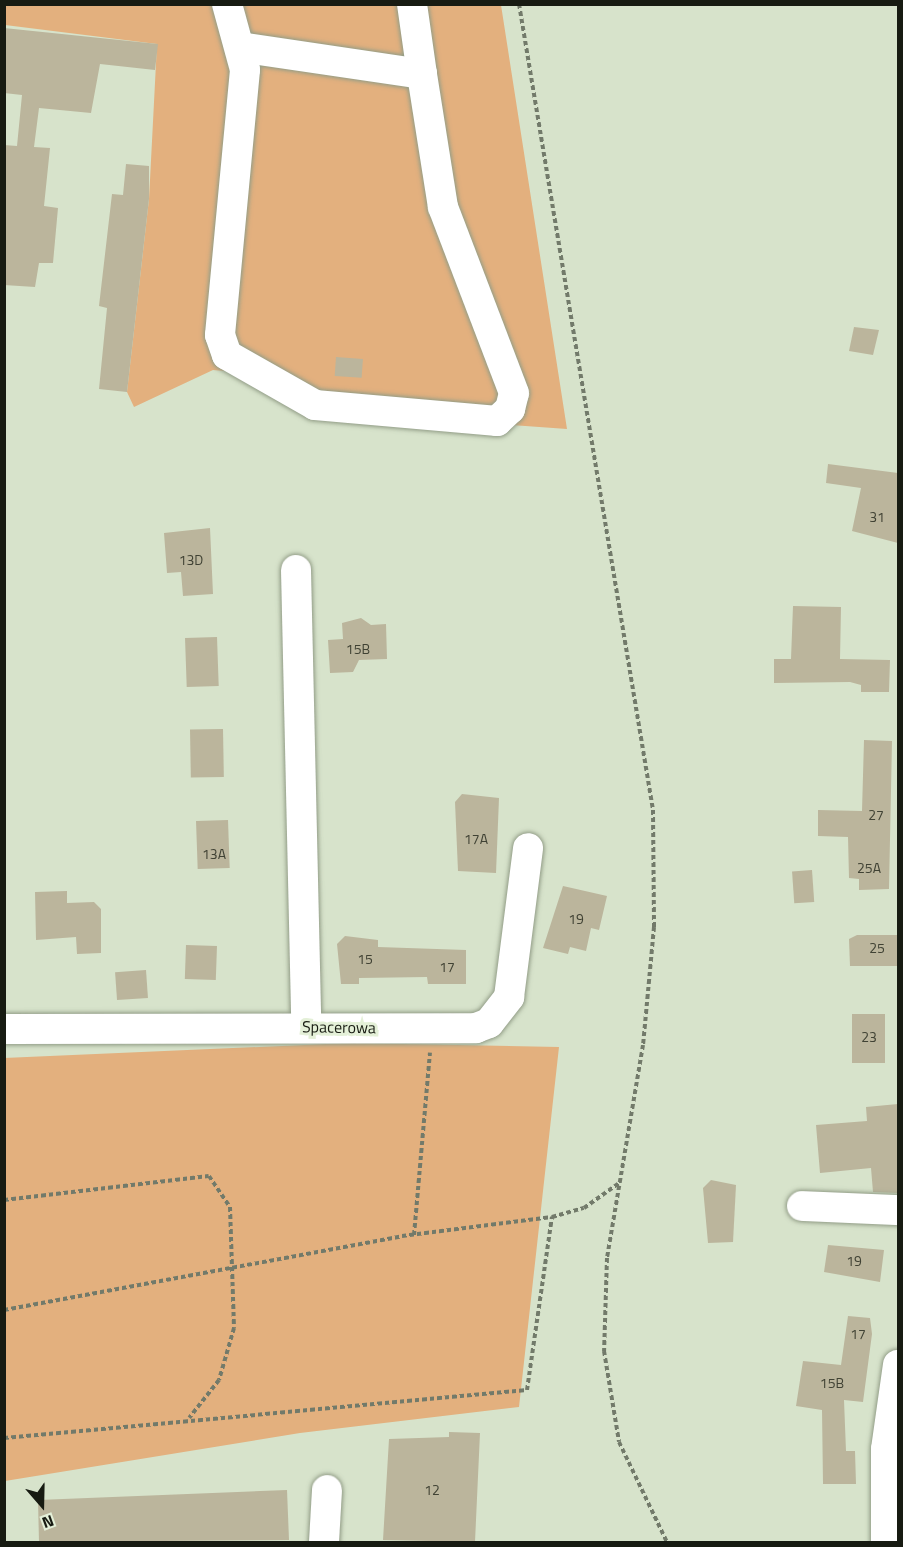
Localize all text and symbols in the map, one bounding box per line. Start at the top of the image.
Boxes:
house number: 31 [869,509,885,525]
house number: 13D [179,552,203,568]
house number: 15B [346,641,370,657]
house number: 27 [868,807,884,823]
house number: 17A [464,831,488,847]
house number: 13A [202,846,226,862]
house number: 25A [857,860,881,876]
house number: 19 [568,911,584,927]
house number: 25 [869,940,885,956]
house number: 15 [357,951,373,967]
house number: 17 [439,959,455,975]
street label: Spacerowa [302,1017,376,1037]
house number: 23 [861,1029,877,1045]
house number: 19 [846,1253,862,1269]
house number: 17 [850,1326,866,1342]
house number: 15B [820,1375,844,1391]
north arrow [12,1475,72,1535]
house number: 12 [424,1482,440,1498]
text: N [39,1509,57,1535]

